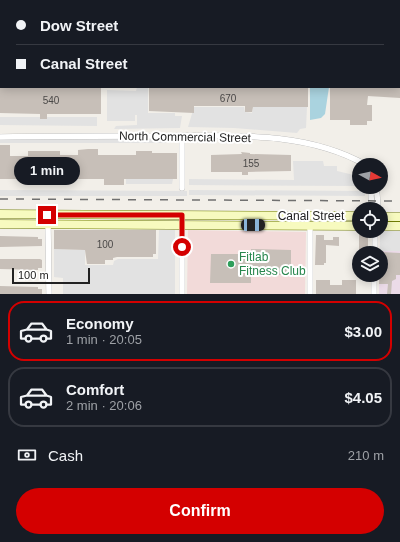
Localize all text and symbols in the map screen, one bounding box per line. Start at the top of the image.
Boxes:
text: Dow Street [40,17,118,34]
text: Canal Street [40,55,128,72]
house number: 670 [220,93,237,104]
house number: 540 [43,95,60,106]
street label: North Commercial Street [119,129,252,145]
callout: 1 min [14,157,80,185]
house number: 155 [243,158,260,169]
north arrow [352,158,388,194]
map controls [352,158,388,282]
text: 1 min [30,163,64,178]
button: locate [352,202,388,238]
route end [38,206,56,224]
street label: Canal Street [278,209,345,223]
car [241,219,265,231]
route start [173,238,191,256]
house number: 100 [97,239,114,250]
button: layers [352,246,388,282]
place label: Fitlab Fitness Club [239,250,306,278]
marker: Fitlab Fitness Club [226,259,236,269]
scale bar [12,266,90,285]
text: 100 m [18,269,49,281]
icon: car [18,313,54,349]
text: Economy [66,315,134,332]
text: $3.00 [344,323,382,340]
text: 1 min · 20:05 [66,332,142,347]
icon: car [18,379,54,415]
text: Comfort [66,381,124,398]
text: $4.05 [344,389,382,406]
text: 2 min · 20:06 [66,398,142,413]
icon: cash [16,444,38,466]
text: Cash [48,447,83,464]
text: 210 m [348,448,384,463]
button: Confirm [16,488,384,534]

